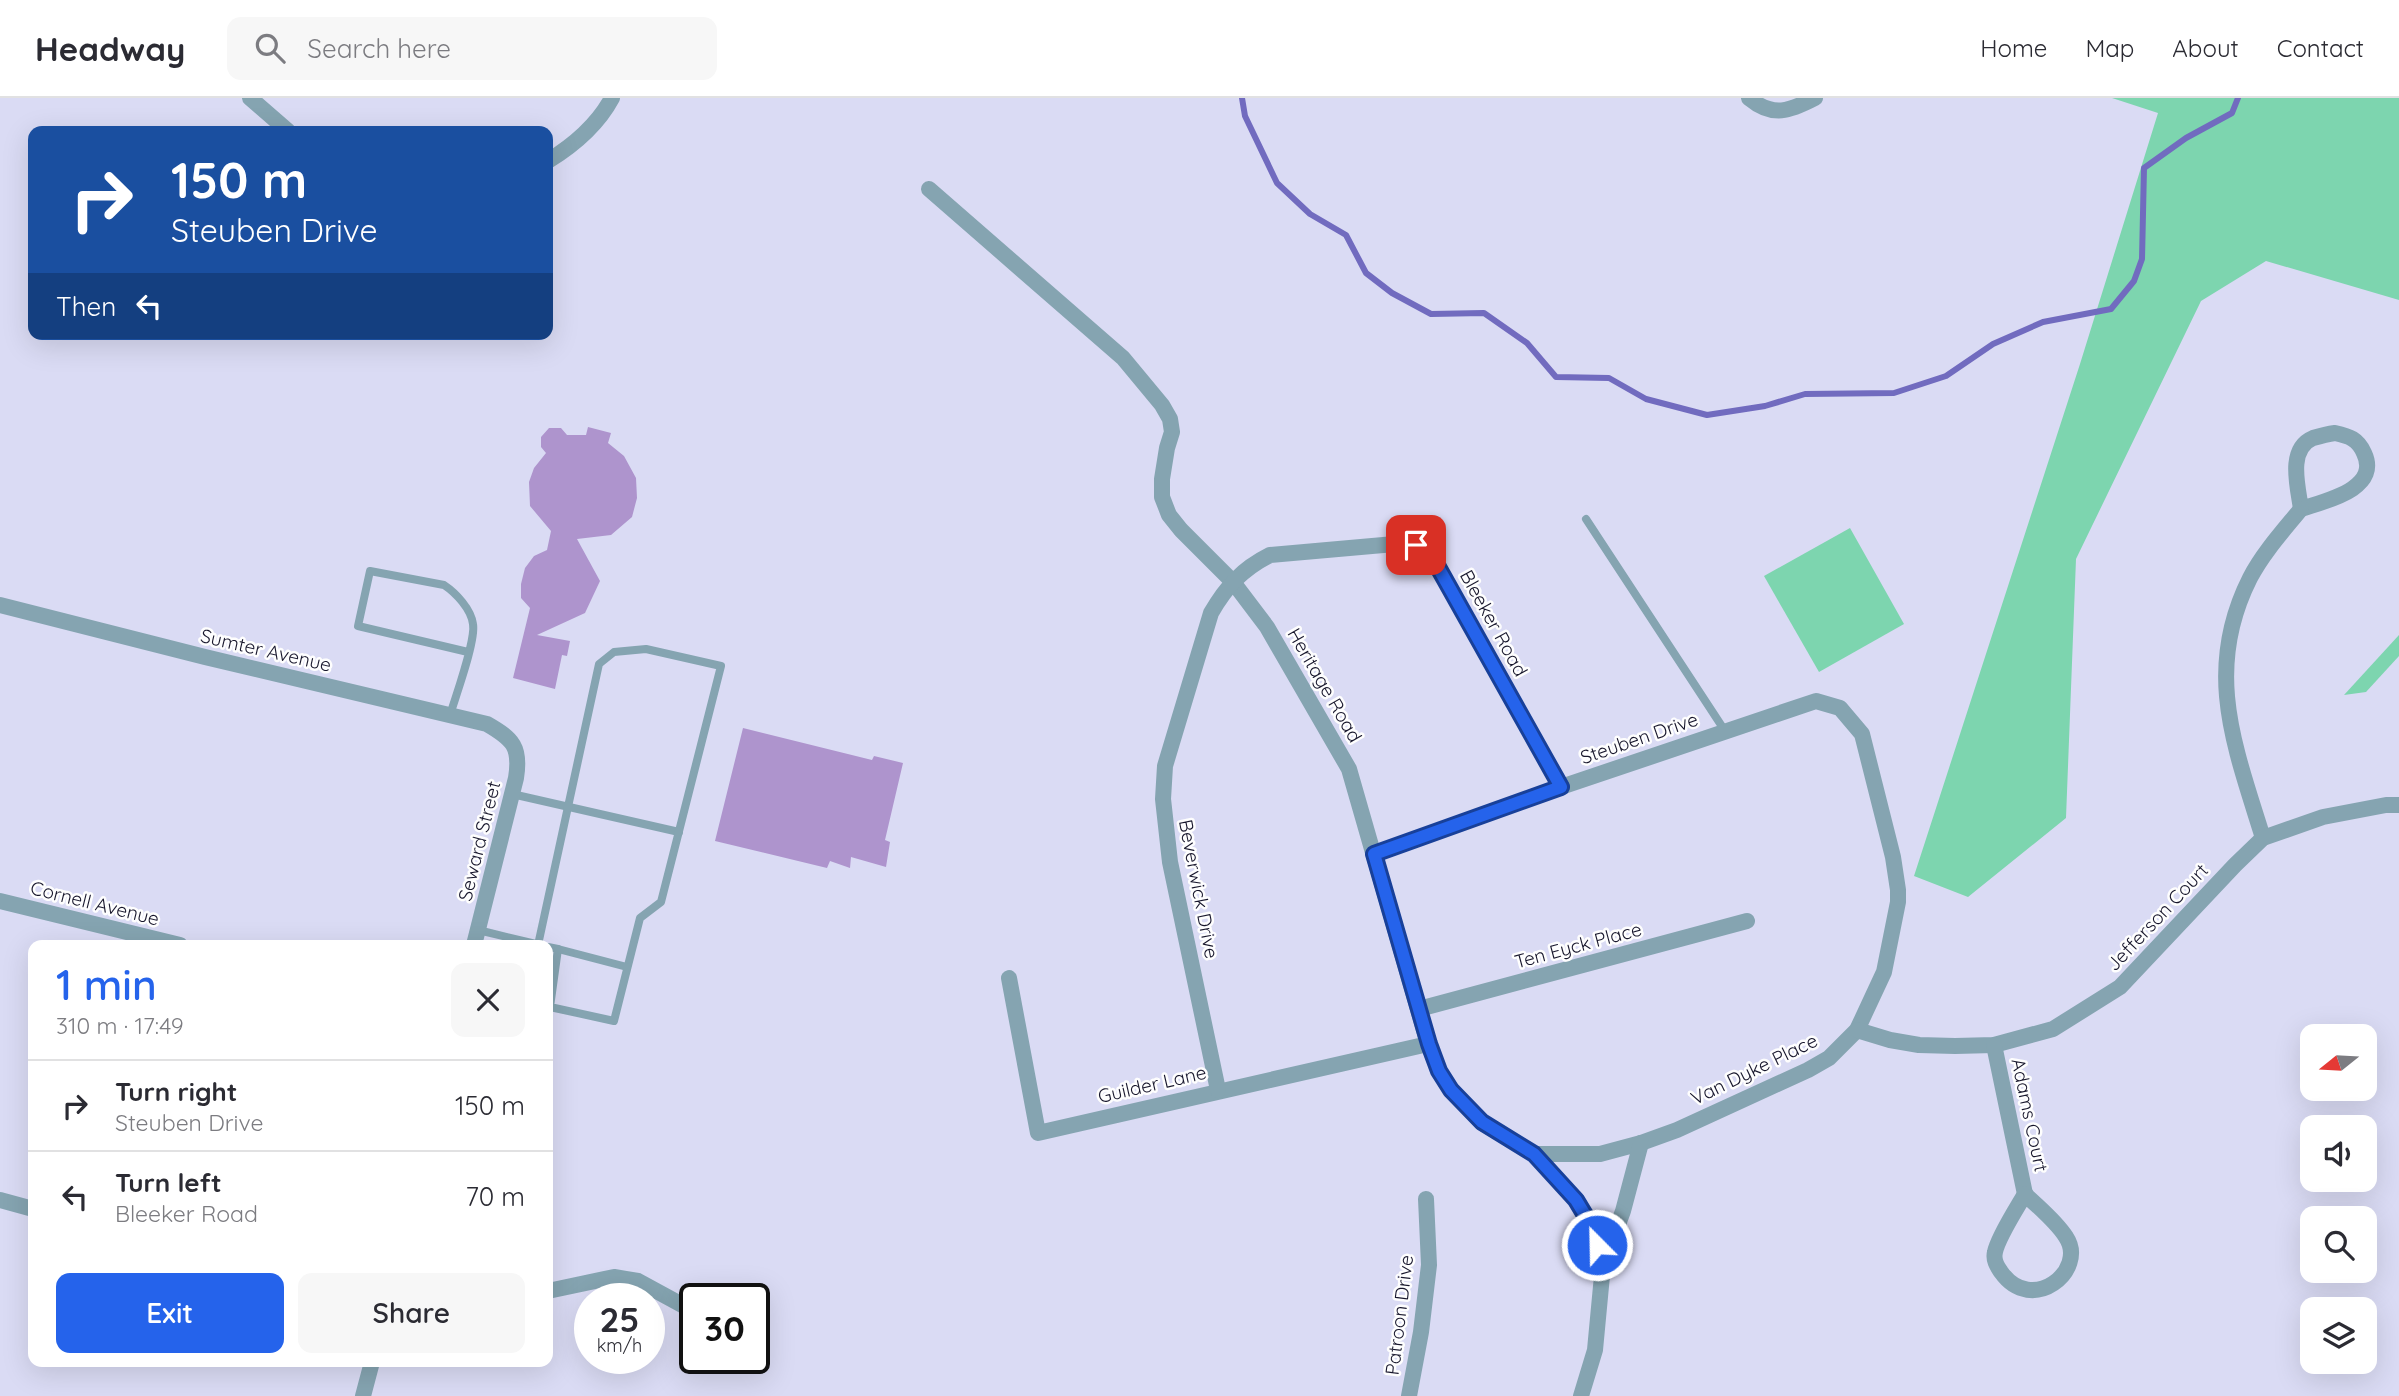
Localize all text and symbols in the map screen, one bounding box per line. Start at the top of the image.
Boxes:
search box [227,17,717,80]
text: Headway [35,28,185,69]
icon: search [251,29,289,67]
text: Search here [307,32,451,65]
text: Home [1980,33,2047,63]
text: Map [2085,33,2134,63]
text: About [2172,33,2239,63]
text: Contact [2277,33,2364,63]
text: 150 m [171,149,307,210]
icon: right [56,154,147,245]
text: Steuben Drive [171,210,378,250]
icon: left [130,287,168,325]
text: Then [56,290,116,323]
pin [1386,515,1446,575]
icon: arrive [1397,526,1435,564]
street label: Bleeker Road [1455,566,1533,680]
street label: Sumter Avenue [198,623,334,677]
street label: Heritage Road [1283,623,1367,747]
street label: Steuben Drive [1577,707,1701,769]
street label: Seward Street [452,779,506,903]
street label: Beverwick Drive [1174,817,1224,961]
street label: Jefferson Court [2101,858,2213,976]
street label: Cornell Avenue [28,875,162,931]
street label: Ten Eyck Place [1512,917,1644,973]
text: 1 min [56,958,157,1011]
button: close [451,963,525,1037]
text: 310 m · 17:49 [56,1011,184,1040]
north arrow [2300,1024,2376,1101]
map controls [2300,1024,2377,1374]
street label: Van Dyke Place [1687,1028,1821,1110]
street label: Adams Court [2006,1056,2054,1174]
street label: Guilder Lane [1096,1060,1208,1108]
text: Turn right [115,1075,237,1108]
icon: right [56,1087,94,1125]
text: 150 m [455,1089,525,1122]
text: Steuben Drive [115,1108,264,1137]
button: sound [2300,1115,2377,1192]
text: Turn left [115,1166,222,1199]
icon: left [56,1178,94,1216]
text: 70 m [465,1180,525,1213]
text: Bleeker Road [115,1199,258,1228]
button: search [2300,1206,2377,1283]
position arrow [1560,1208,1634,1282]
street label: Patroon Drive [1380,1254,1418,1376]
button: Exit [56,1273,284,1353]
button: Share [298,1273,525,1353]
speed limit sign: 30 [679,1283,770,1374]
text: 25 [599,1297,640,1341]
button: layers [2300,1297,2377,1374]
text: km/h [597,1334,642,1357]

